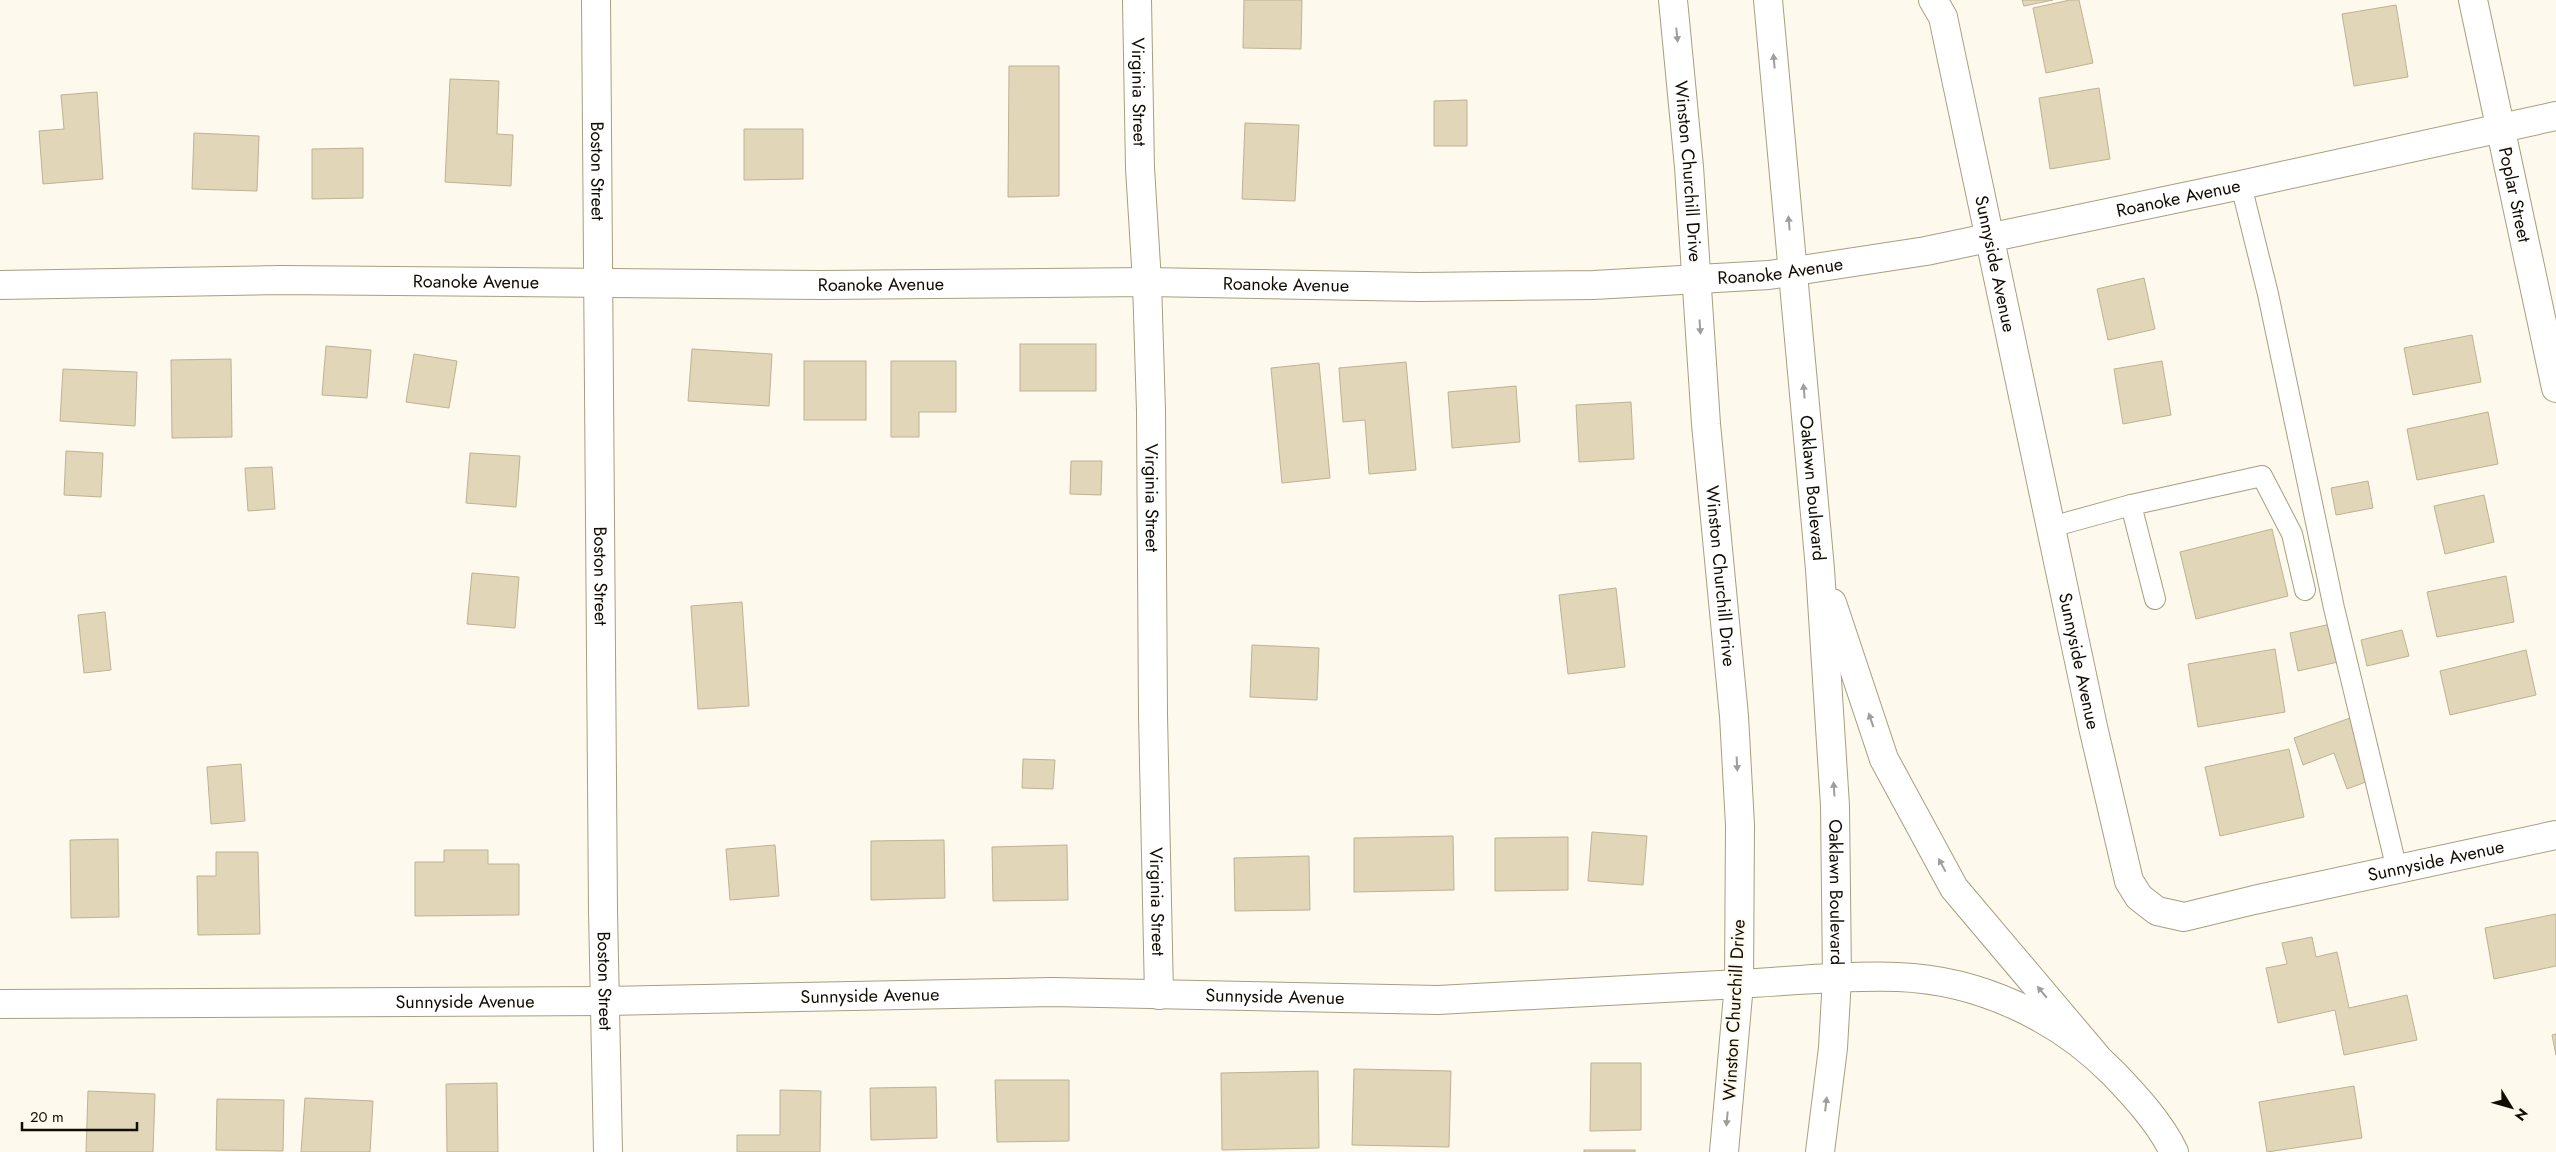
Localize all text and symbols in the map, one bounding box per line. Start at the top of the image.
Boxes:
one-way arrow [1673,28,1681,44]
street label: Virginia Street [1125,37,1153,147]
one-way arrow [1770,53,1778,69]
street label: Winston Churchill Drive [1668,79,1708,263]
street label: Boston Street [584,121,611,221]
street label: Poplar Street [2492,145,2538,245]
street label: Roanoke Avenue [2114,172,2243,224]
street label: Sunnyside Avenue [1968,193,2022,335]
one-way arrow [1785,215,1793,231]
street label: Roanoke Avenue [1717,251,1845,291]
street label: Roanoke Avenue [413,268,539,295]
street label: Roanoke Avenue [1223,270,1349,299]
street label: Roanoke Avenue [818,271,944,298]
one-way arrow [1696,319,1704,335]
one-way arrow [1800,383,1808,399]
street label: Oaklawn Boulevard [1793,414,1832,562]
street label: Virginia Street [1138,443,1165,553]
street label: Winston Churchill Drive [1699,484,1742,668]
street label: Boston Street [587,526,614,626]
street label: Sunnyside Avenue [2052,590,2106,732]
one-way arrow [1867,712,1874,727]
one-way arrow [1734,757,1742,773]
one-way arrow [1829,781,1837,797]
street label: Oaklawn Boulevard [1822,819,1850,965]
street label: Sunnyside Avenue [2365,834,2507,888]
street label: Virginia Street [1143,847,1171,957]
one-way arrow [1937,859,1946,872]
street label: Winston Churchill Drive [1716,919,1752,1101]
street label: Boston Street [590,931,618,1031]
street label: Sunnyside Avenue [800,981,940,1010]
street label: Sunnyside Avenue [1205,982,1345,1011]
one-way arrow [2037,986,2048,999]
street label: Sunnyside Avenue [395,988,535,1015]
north arrow [2486,1082,2536,1132]
one-way arrow [1822,1095,1830,1111]
scale bar [22,1100,138,1132]
text: N [2510,1104,2533,1125]
text: 20 m [30,1106,64,1128]
one-way arrow [1723,1112,1731,1128]

